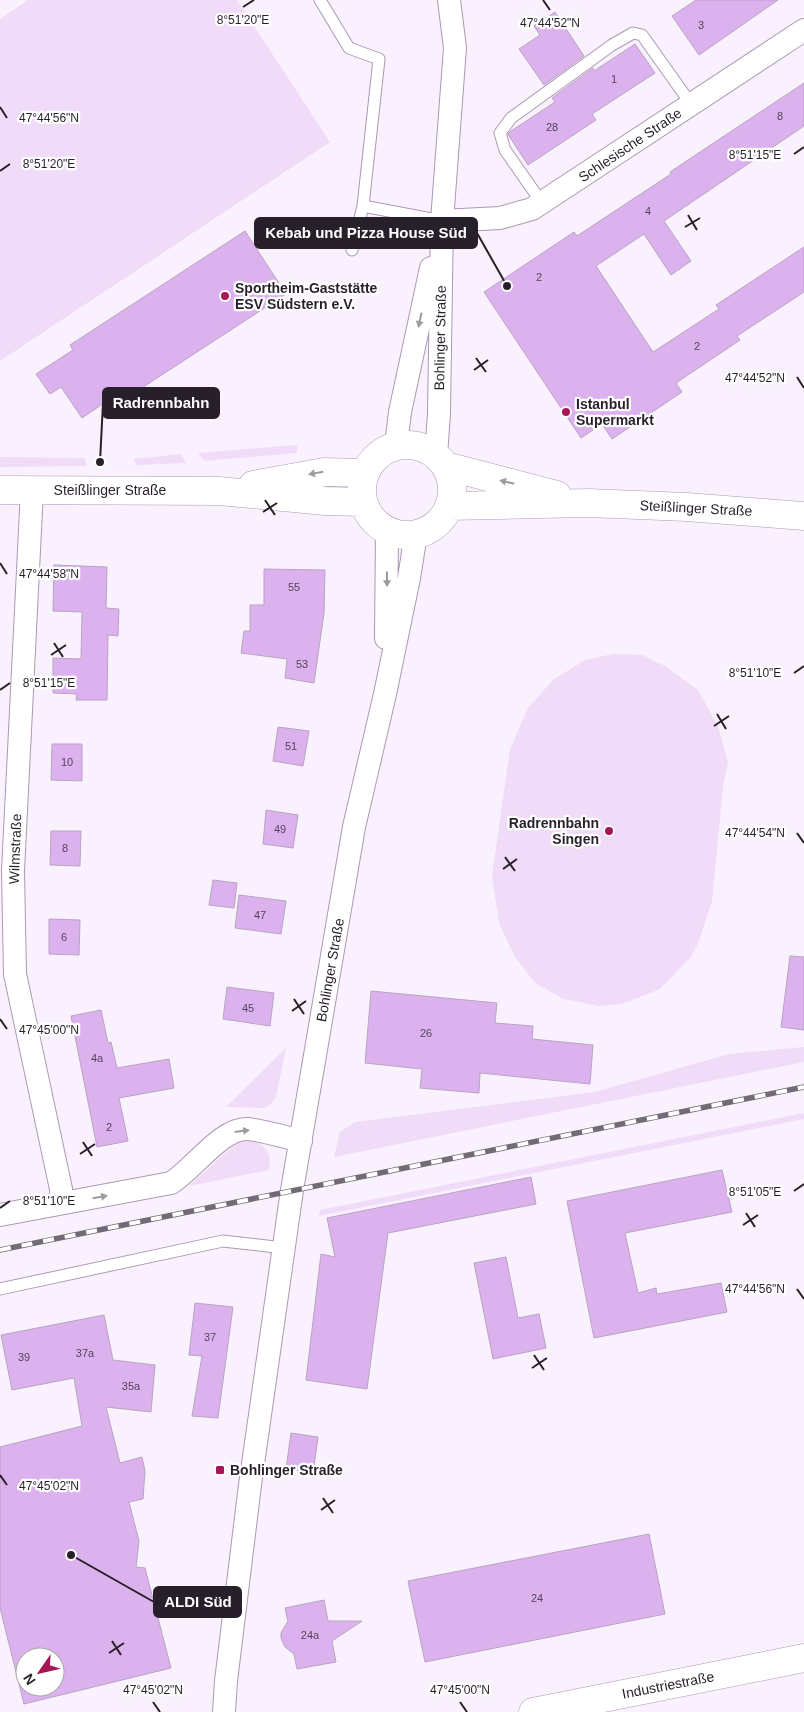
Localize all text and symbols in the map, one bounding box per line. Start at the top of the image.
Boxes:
text: 8°51'20"E [217,13,269,27]
text: 47°44'52"N [520,16,580,30]
house number: 3 [698,19,704,31]
house number: 1 [611,73,617,85]
street label: Schlesische Straße [576,105,685,185]
house number: 8 [777,110,783,122]
text: 47°44'56"N [19,111,79,125]
house number: 28 [546,121,558,133]
text: 8°51'15"E [729,148,781,162]
text: 8°51'20"E [23,157,75,171]
house number: 4 [645,205,651,217]
callout: Kebab und Pizza House Süd [255,218,477,248]
text: Kebab und Pizza House Süd [265,224,467,241]
house number: 2 [536,271,542,283]
place label: Sportheim-Gaststätte ESV Südstern e.V. [235,280,378,312]
street label: Bohlinger Straße [431,285,449,391]
marker: Sportheim-Gaststätte ESV Südstern e.V. [219,290,231,302]
one-way arrow [416,312,424,327]
house number: 2 [694,340,700,352]
text: 47°44'52"N [725,371,785,385]
callout: Radrennbahn [103,388,219,418]
text: Radrennbahn [113,394,209,411]
place label: Istanbul Supermarkt [576,396,654,428]
marker: Istanbul Supermarkt [560,406,572,418]
one-way arrow [307,470,323,478]
one-way arrow [499,478,514,486]
street label: Steißlinger Straße [54,482,167,498]
street label: Steißlinger Straße [639,497,753,519]
text: 47°44'58"N [19,567,79,581]
one-way arrow [383,572,391,588]
house number: 55 [288,581,300,593]
house number: 53 [296,658,308,670]
text: 8°51'10"E [729,666,781,680]
text: 8°51'15"E [23,676,75,690]
house number: 51 [285,740,297,752]
house number: 10 [61,756,73,768]
street label: Wilmstraße [6,813,24,885]
place label: Radrennbahn Singen [509,815,599,847]
house number: 49 [274,823,286,835]
marker: Radrennbahn Singen [603,825,615,837]
text: 47°44'54"N [725,826,785,840]
house number: 8 [62,842,68,854]
house number: 47 [254,909,266,921]
street label: Bohlinger Straße [313,917,347,1023]
house number: 6 [61,931,67,943]
house number: 45 [242,1002,254,1014]
text: 47°45'00"N [19,1023,79,1037]
house number: 26 [420,1027,432,1039]
house number: 4a [91,1052,104,1064]
house number: 2 [106,1121,112,1133]
one-way arrow [234,1127,250,1135]
text: 8°51'05"E [729,1185,781,1199]
one-way arrow [92,1192,108,1200]
text: 8°51'10"E [23,1194,75,1208]
text: 47°44'56"N [725,1282,785,1296]
house number: 37 [204,1331,216,1343]
house number: 37a [76,1347,95,1359]
house number: 39 [18,1351,30,1363]
house number: 35a [122,1380,141,1392]
place label: Bohlinger Straße [230,1462,343,1478]
marker: Bohlinger Straße [214,1464,226,1476]
text: 47°45'02"N [19,1479,79,1493]
callout: ALDI Süd [154,1587,241,1617]
house number: 24 [531,1592,543,1604]
text: ALDI Süd [164,1593,232,1610]
house number: 24a [301,1629,320,1641]
north arrow [15,1647,65,1697]
street label: Industriestraße [621,1668,716,1702]
text: N [20,1671,39,1688]
text: 47°45'02"N [123,1683,183,1697]
text: 47°45'00"N [430,1683,490,1697]

